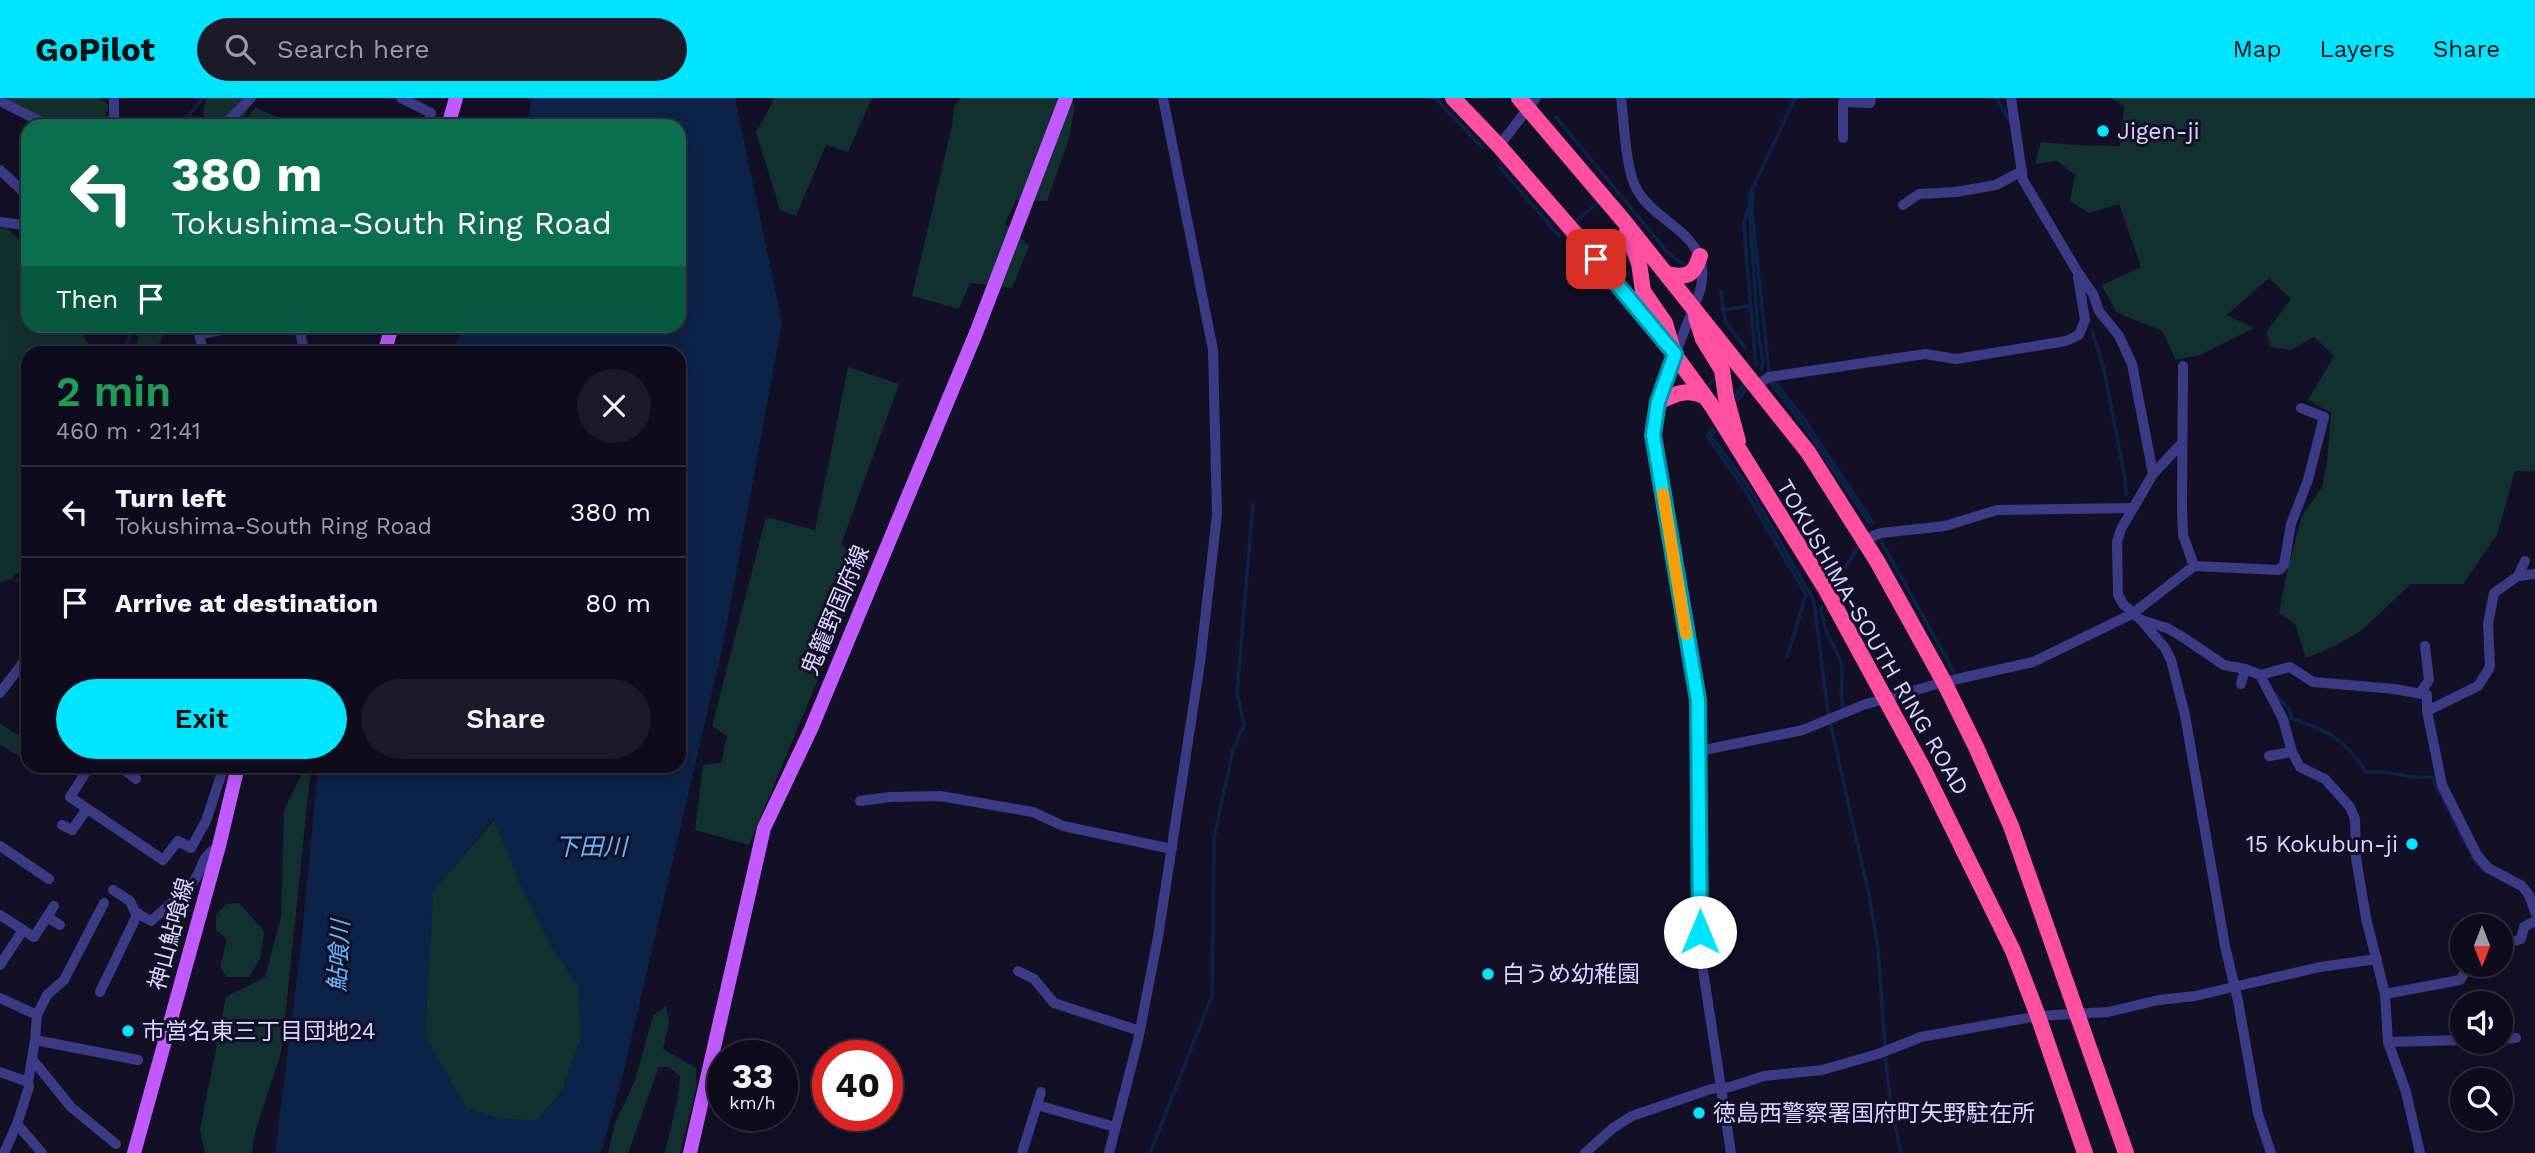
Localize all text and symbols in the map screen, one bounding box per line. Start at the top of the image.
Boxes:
search box [197,18,687,81]
text: GoPilot [35,30,155,69]
icon: search [221,30,259,68]
text: Search here [277,34,429,64]
text: Map [2233,35,2281,63]
text: Layers [2319,35,2395,63]
text: Share [2433,35,2500,63]
place label: Jigen-ji [2117,118,2200,145]
marker: Jigen-ji [2095,123,2111,139]
text: 380 m [171,145,322,203]
icon: left [56,147,147,238]
text: Tokushima-South Ring Road [171,204,612,242]
pin [1566,229,1626,289]
icon: arrive [1577,240,1615,278]
icon: arrive [132,280,170,318]
text: Then [56,284,118,314]
text: 2 min [56,367,171,416]
button: close [577,369,651,443]
text: 460 m · 21:41 [56,418,201,445]
street label: TOKUSHIMA-SOUTH RING ROAD [1771,475,1974,800]
text: Turn left [115,483,226,513]
icon: left [56,493,94,531]
text: 380 m [570,497,651,527]
text: Tokushima-South Ring Road [115,513,432,540]
street label: 鬼籠野国府線 [796,541,875,679]
icon: arrive [56,584,94,622]
text: Arrive at destination [115,588,378,618]
text: 80 m [585,588,651,618]
button: Exit [56,679,347,759]
button: Share [361,679,651,759]
place label: 15 Kokubun-ji [2246,831,2398,858]
water label: 下田川 [555,833,630,861]
marker: 15 Kokubun-ji [2404,836,2420,852]
street label: 神山鮎喰線 [144,875,199,993]
position arrow [1663,895,1737,969]
north arrow [2450,914,2513,976]
map controls [2450,914,2513,1131]
water label: 鮎喰川 [323,916,355,993]
place label: 白うめ幼稚園 [1502,961,1640,988]
marker: 白うめ幼稚園 [1480,966,1496,982]
button: sound [2450,991,2513,1054]
place label: 市営名東三丁目団地24 [142,1018,376,1045]
marker: 市営名東三丁目団地24 [120,1023,136,1039]
speed limit sign: 40 [812,1040,903,1131]
text: 33 [732,1055,773,1097]
button: search [2450,1068,2513,1131]
text: km/h [729,1092,776,1113]
place label: 徳島西警察署国府町矢野駐在所 [1713,1100,2035,1127]
marker: 徳島西警察署国府町矢野駐在所 [1691,1105,1707,1121]

